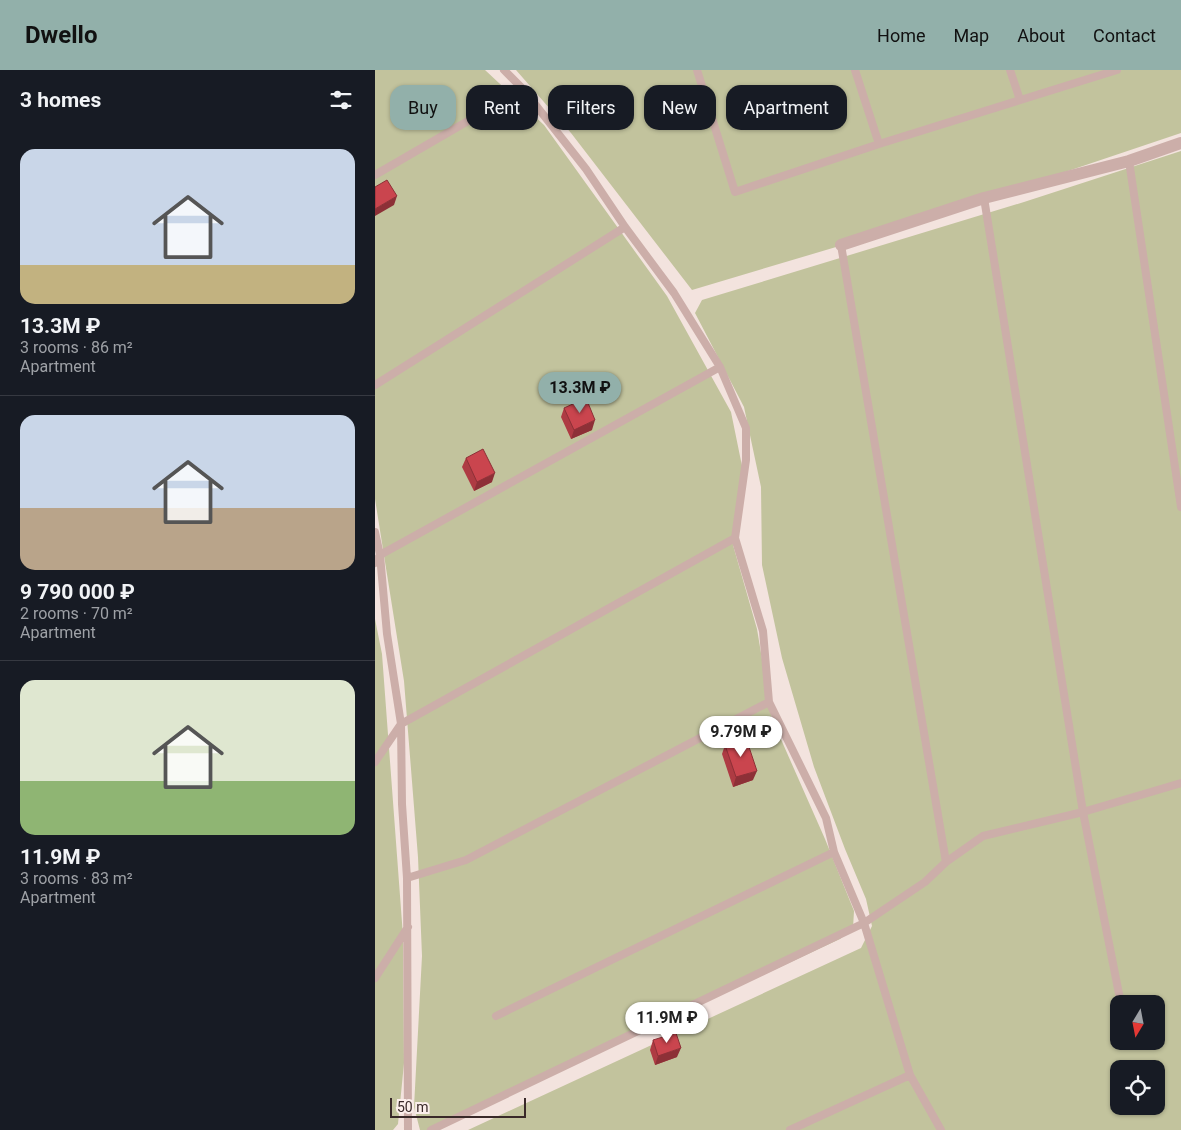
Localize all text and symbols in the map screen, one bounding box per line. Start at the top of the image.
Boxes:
text: Dwello [25,21,97,49]
text: Home [877,25,926,46]
text: Map [954,25,989,46]
text: About [1017,25,1065,46]
text: Contact [1093,25,1156,46]
chip: Buy [390,85,456,130]
chip: Rent [466,85,538,130]
chip: Filters [548,85,634,130]
chip: New [644,85,716,130]
chip: Apartment [726,85,847,130]
icon: filters [327,86,355,114]
text: 3 homes [20,88,101,112]
icon: home [143,182,233,272]
text: 13.3M ₽ [20,314,101,338]
text: 3 rooms · 86 m² [20,338,133,357]
text: Apartment [20,357,96,376]
pin: 13.3M ₽ [534,372,626,414]
text: 13.3M ₽ [549,378,611,397]
icon: home [143,447,233,537]
text: 9 790 000 ₽ [20,580,135,604]
text: 2 rooms · 70 m² [20,604,133,623]
text: Apartment [20,623,96,642]
icon: home [143,712,233,802]
pin: 9.79M ₽ [695,716,787,758]
text: 9.79M ₽ [710,722,772,741]
text: 11.9M ₽ [20,845,101,869]
text: 3 rooms · 83 m² [20,869,133,888]
text: Apartment [20,888,96,907]
north arrow [1110,995,1165,1050]
map controls [1110,995,1165,1115]
pin: 11.9M ₽ [621,1002,713,1044]
text: 11.9M ₽ [636,1008,698,1027]
button: locate [1110,1060,1165,1115]
scale bar [390,1095,526,1118]
text: 50 m [397,1099,429,1115]

